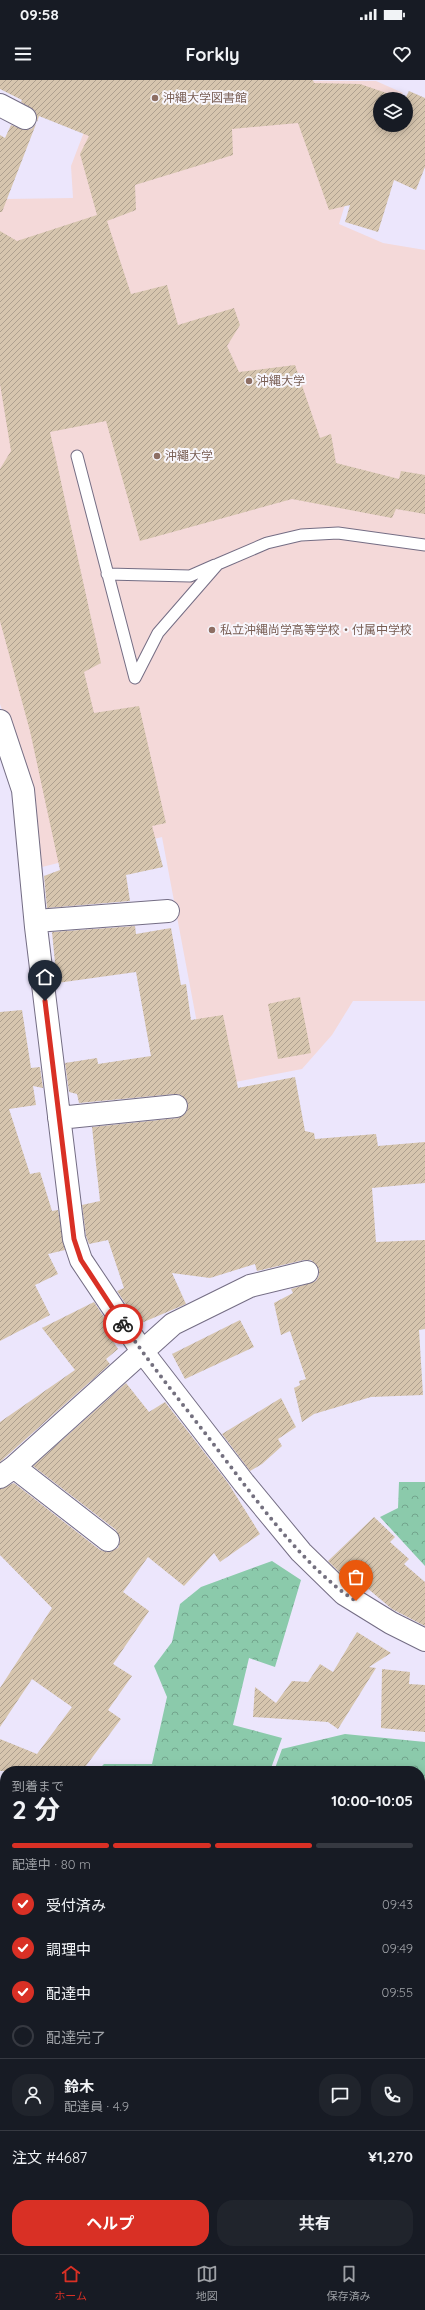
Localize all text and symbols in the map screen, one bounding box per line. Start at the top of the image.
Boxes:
text: 09:58 [20,5,59,24]
icon: menu [12,43,34,65]
text: Forkly [185,43,240,66]
icon: heart [391,43,413,65]
place label: 沖縄大学図書館 [163,90,247,105]
map controls [373,92,413,132]
button: layers [373,92,413,132]
marker: 沖縄大学図書館 [150,93,160,103]
place label: 沖縄大学 [257,373,305,388]
marker: 沖縄大学 [244,376,254,386]
place label: 沖繩大学 [165,448,213,463]
marker: 沖繩大学 [152,451,162,461]
place label: 私立沖縄尚学高等学校・付属中学校 [220,622,412,637]
marker: 私立沖縄尚学高等学校・付属中学校 [207,625,217,635]
pin [28,960,62,1001]
icon: home [34,966,56,988]
courier [103,1304,143,1344]
icon: bike [112,1313,134,1335]
pin [339,1560,373,1601]
icon: bag [345,1566,367,1588]
text: 到着まで [12,1778,64,1794]
text: 10:00–10:05 [331,1791,413,1810]
text: 2 分 [12,1793,60,1826]
text: 配達中 · 80 m [12,1856,91,1872]
icon: check [12,1893,34,1915]
text: 受付済み [46,1896,106,1915]
text: 09:43 [382,1896,413,1912]
icon: check [12,1937,34,1959]
text: 調理中 [46,1940,91,1959]
text: 09:49 [382,1940,413,1956]
icon: check [12,1981,34,2003]
text: 配達中 [46,1984,91,2003]
text: 09:55 [381,1984,413,2000]
text: 配達完了 [46,2028,106,2047]
button: person [12,2074,54,2116]
button: chat [319,2074,361,2116]
button: phone [371,2074,413,2116]
text: 鈴木 [64,2077,94,2096]
text: 配達員 · 4.9 [64,2098,129,2114]
text: ¥1,270 [368,2147,413,2166]
text: 注文 #4687 [12,2148,87,2167]
button: ヘルプ [12,2200,209,2246]
button: 共有 [217,2200,413,2246]
tab: ホーム [54,2263,87,2303]
tab: 地図 [196,2263,218,2303]
tab: 保存済み [327,2263,371,2303]

